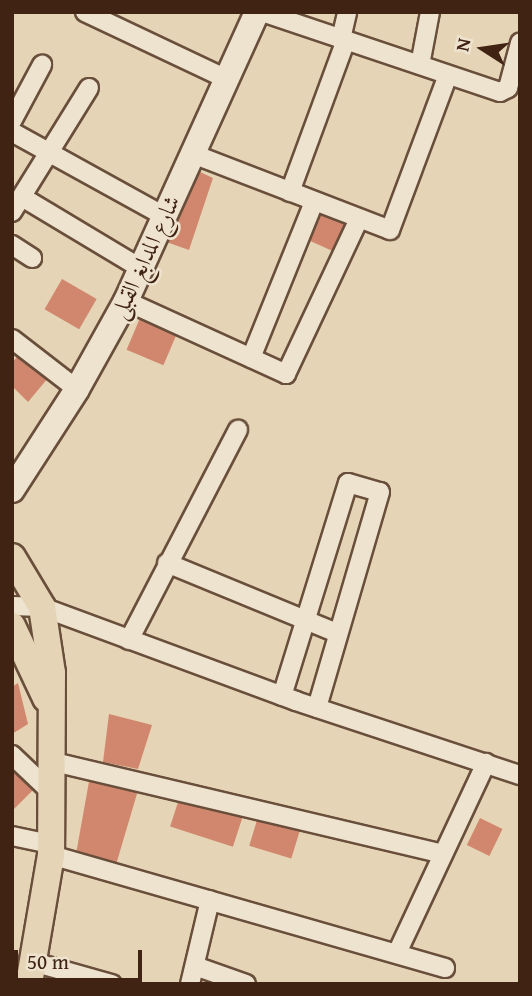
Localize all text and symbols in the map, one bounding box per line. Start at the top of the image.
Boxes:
north arrow [448,14,518,84]
text: N [447,36,477,54]
street label: شارع المدابغ القبلى [104,191,186,323]
scale bar [18,936,145,980]
text: 50 m [27,946,69,977]

